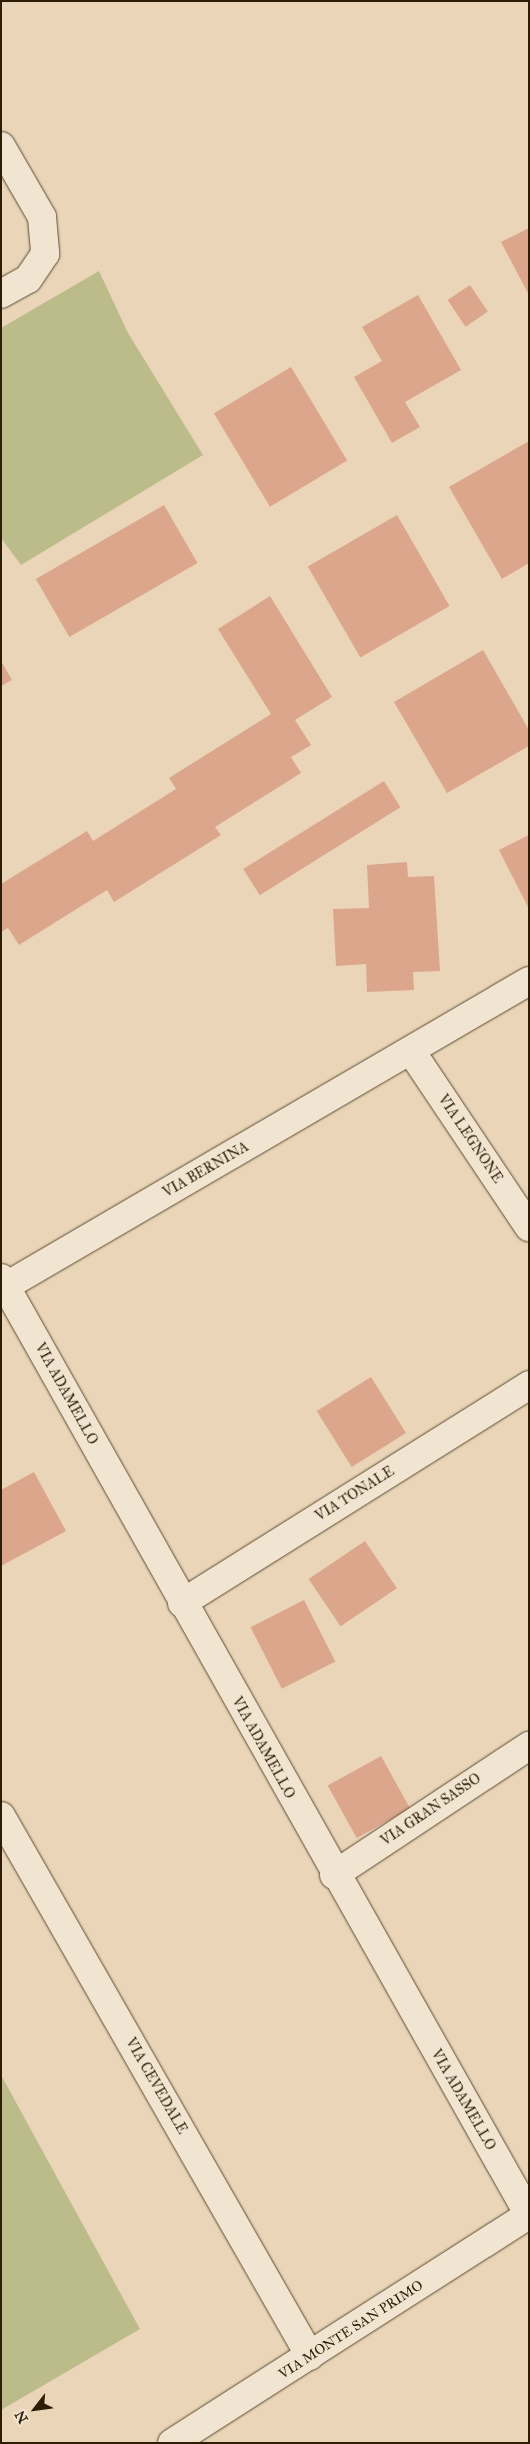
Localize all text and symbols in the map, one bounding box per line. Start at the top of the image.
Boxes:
street label: VIA LEGNONE [434,1092,506,1186]
street label: VIA BERNINA [160,1139,252,1201]
street label: VIA ADAMELLO [31,1340,101,1448]
street label: VIA TONALE [312,1463,398,1525]
street label: VIA ADAMELLO [228,1694,298,1802]
street label: VIA GRAN SASSO [378,1770,484,1850]
street label: VIA CEVEDALE [122,2035,190,2137]
street label: VIA ADAMELLO [427,2047,499,2153]
street label: VIA MONTE SAN PRIMO [276,2277,426,2383]
north arrow [10,2384,60,2434]
text: N [11,2407,32,2426]

